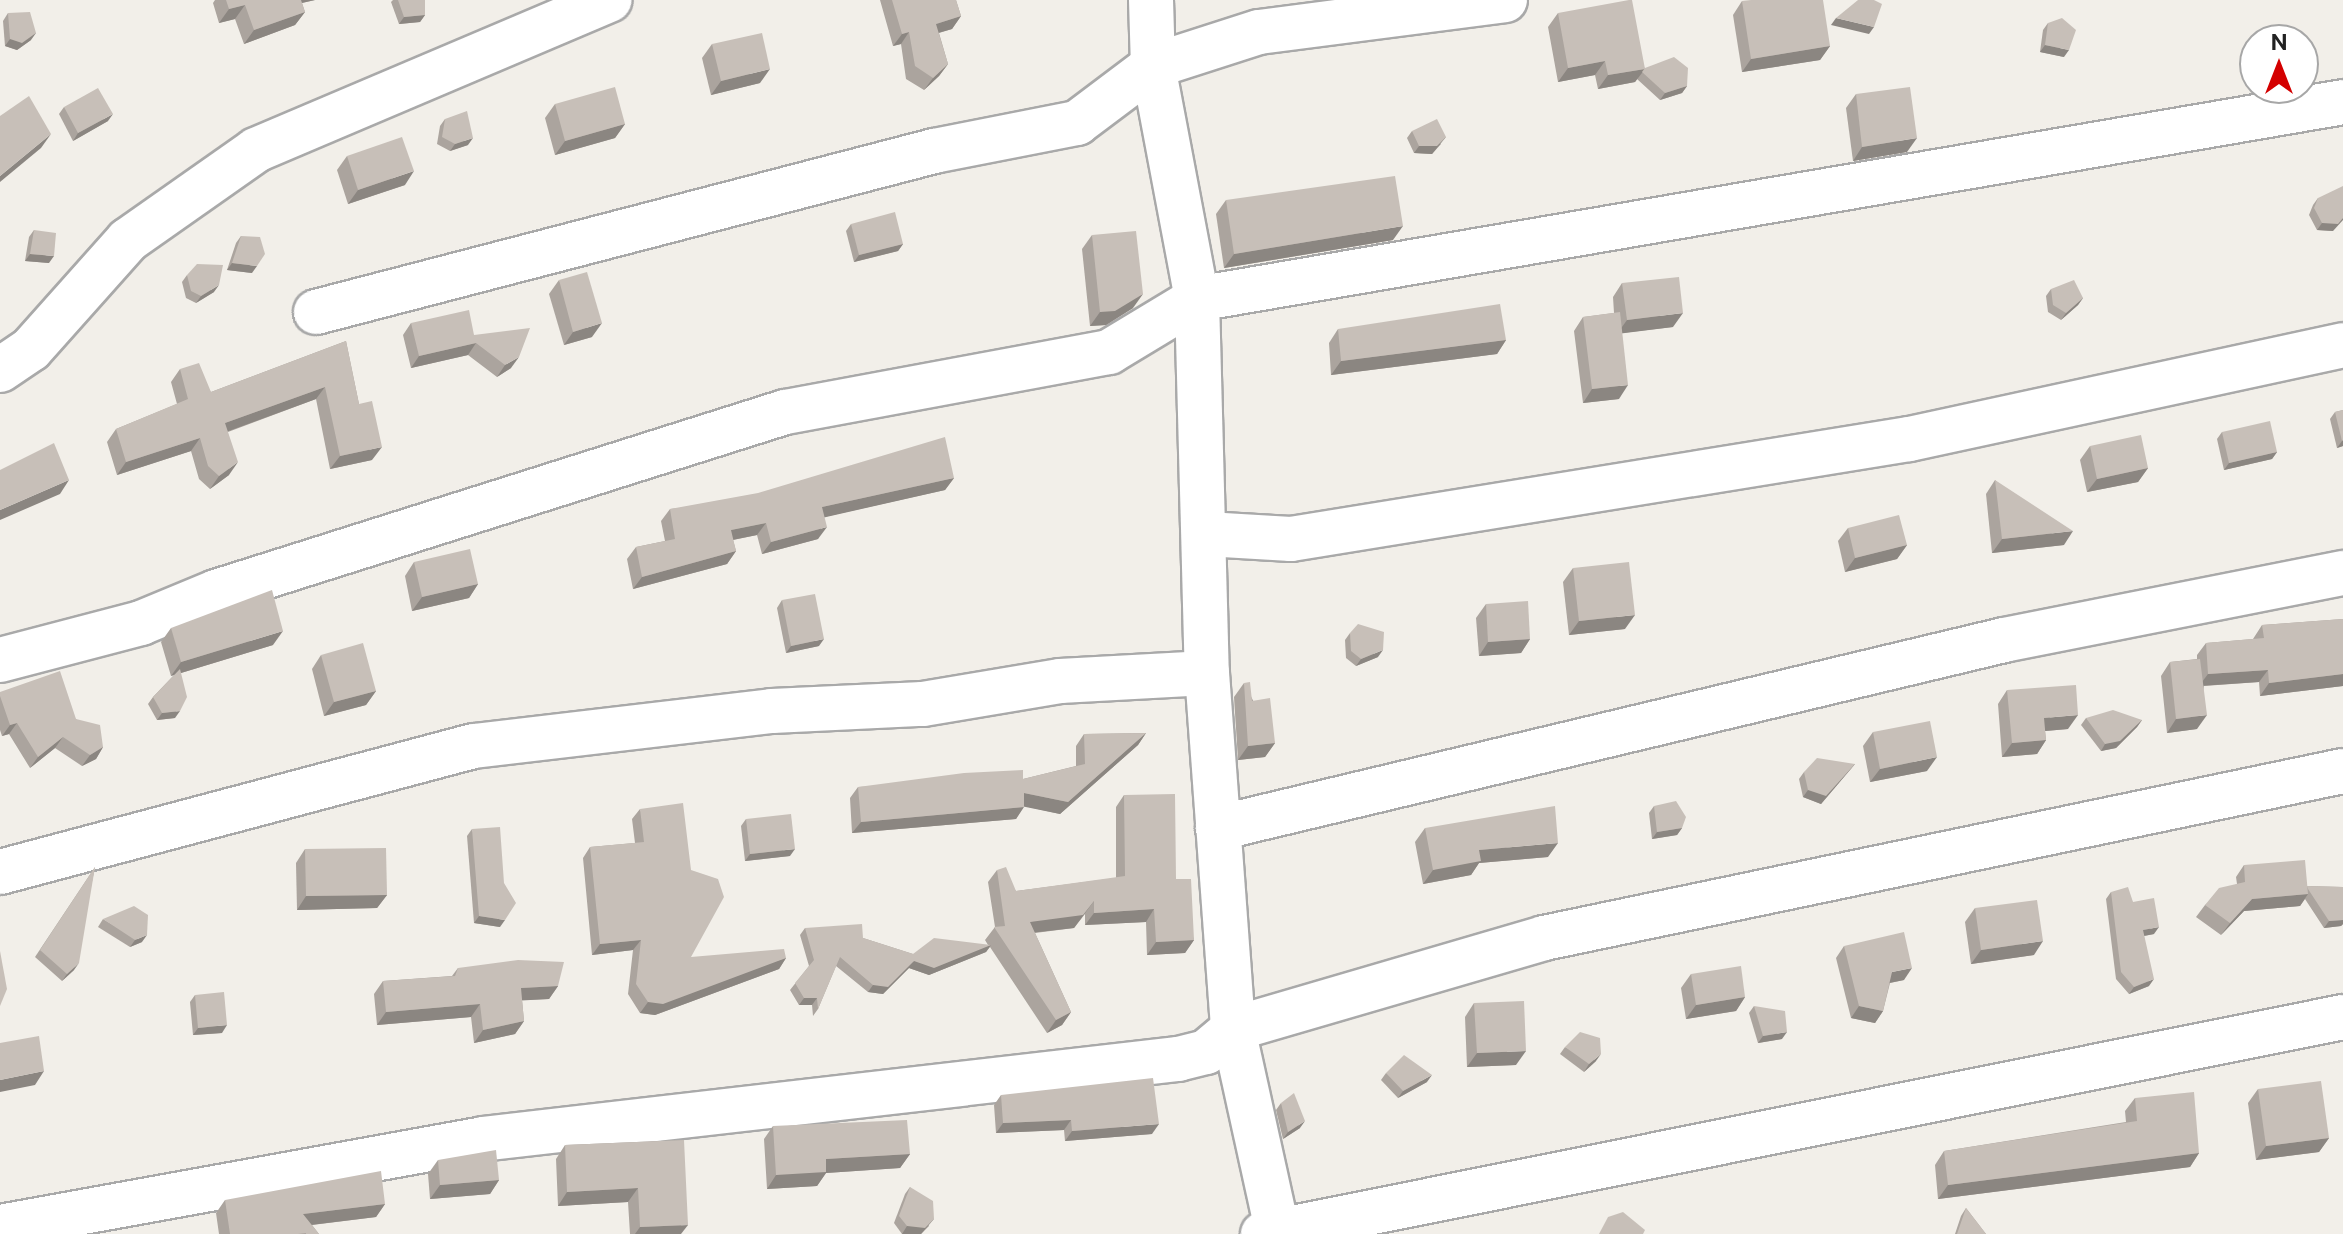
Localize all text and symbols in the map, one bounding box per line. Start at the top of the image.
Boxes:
north arrow [2239,24,2319,104]
text: N [2270,29,2288,55]

